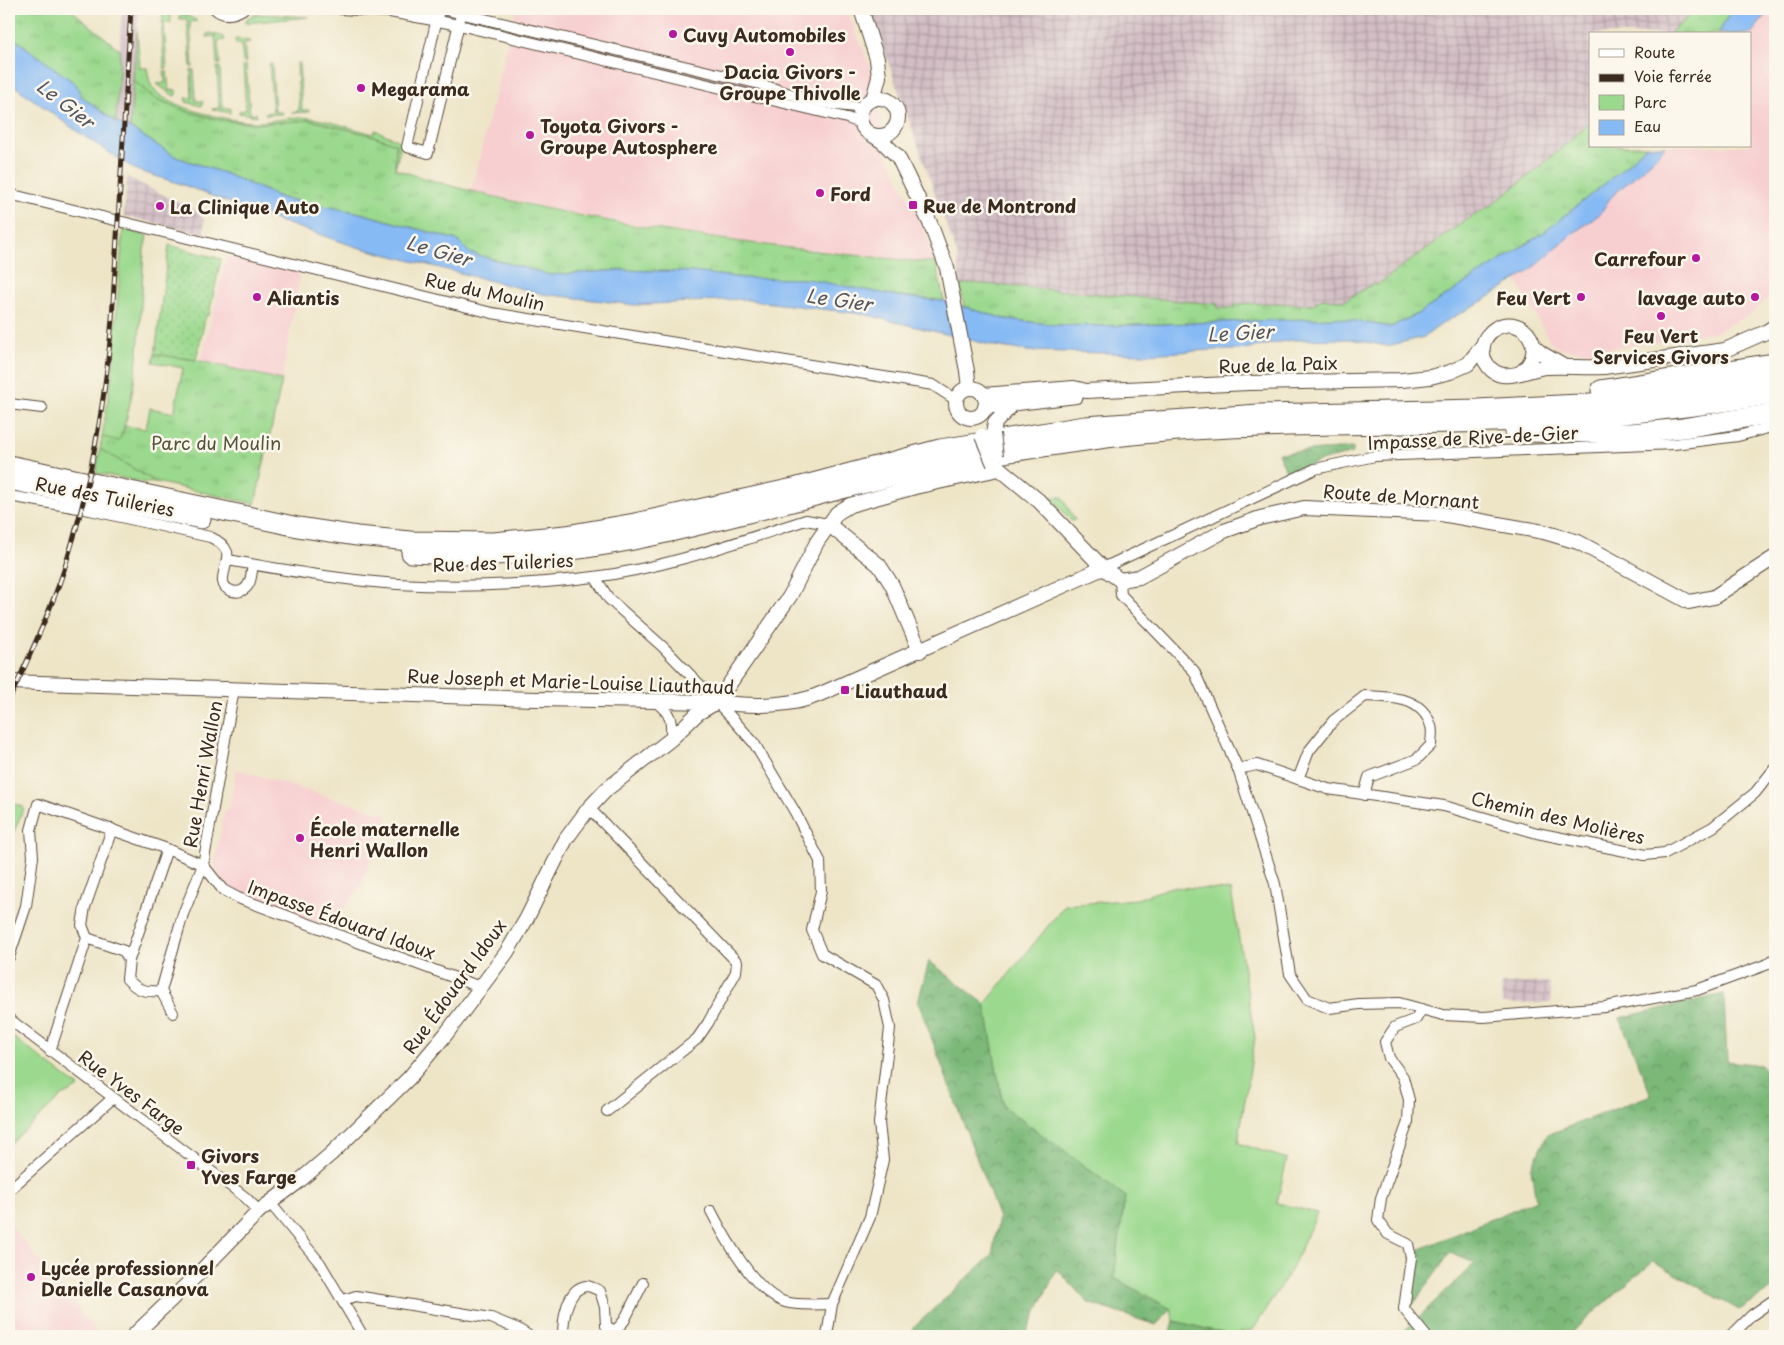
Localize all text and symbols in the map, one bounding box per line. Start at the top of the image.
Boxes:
place label: Cuvy Automobiles [683,21,846,48]
marker: Cuvy Automobiles [667,28,679,40]
legend [1589,32,1752,148]
text: Route [1634,40,1675,63]
marker: Dacia Givors - Groupe Thivolle [784,46,796,58]
place label: Dacia Givors - Groupe Thivolle [719,58,861,106]
text: Voie ferrée [1634,64,1712,87]
water label: Le Gier [31,72,102,136]
place label: Megarama [371,75,470,102]
marker: Megarama [355,82,367,94]
text: Parc [1634,90,1667,113]
place label: Toyota Givors - Groupe Autosphere [540,112,718,160]
text: Eau [1634,114,1661,137]
marker: Toyota Givors - Groupe Autosphere [524,129,536,141]
place label: Ford [830,180,871,207]
marker: Ford [814,187,826,199]
place label: Rue de Montrond [923,192,1076,219]
place label: La Clinique Auto [170,193,320,220]
marker: Rue de Montrond [907,199,919,211]
marker: La Clinique Auto [154,200,166,212]
water label: Le Gier [403,227,477,273]
place label: Carrefour [1594,245,1687,272]
marker: Carrefour [1690,252,1702,264]
street label: Rue du Moulin [423,265,547,317]
water label: Le Gier [804,281,876,318]
place label: Aliantis [267,284,339,311]
place label: Feu Vert [1496,284,1571,311]
place label: lavage auto [1638,284,1745,311]
marker: Aliantis [251,291,263,303]
marker: Feu Vert [1575,291,1587,303]
marker: lavage auto [1749,291,1761,303]
marker: Feu Vert Services Givors [1655,310,1667,322]
water label: Le Gier [1206,316,1276,348]
place label: Feu Vert Services Givors [1593,322,1729,370]
street label: Rue de la Paix [1218,348,1338,380]
street label: Impasse de Rive-de-Gier [1367,418,1580,456]
park label: Parc du Moulin [151,429,281,456]
street label: Rue des Tuileries [33,469,177,523]
street label: Route de Mornant [1322,477,1480,515]
street label: Rue des Tuileries [432,546,574,578]
street label: Rue Joseph et Marie-Louise Liauthaud [407,662,735,700]
place label: Liauthaud [855,677,948,704]
marker: Liauthaud [839,684,851,696]
street label: Rue Henri Wallon [176,698,228,850]
street label: Chemin des Molières [1469,784,1647,850]
place label: École maternelle Henri Wallon [310,815,460,863]
marker: École maternelle Henri Wallon [294,832,306,844]
street label: Impasse Édouard Idoux [244,872,440,966]
street label: Rue Édouard Idoux [396,913,512,1059]
street label: Rue Yves Farge [73,1043,191,1141]
place label: Givors Yves Farge [201,1142,297,1190]
marker: Givors Yves Farge [185,1159,197,1171]
place label: Lycée professionnel Danielle Casanova [41,1254,214,1302]
marker: Lycée professionnel Danielle Casanova [25,1271,37,1283]

